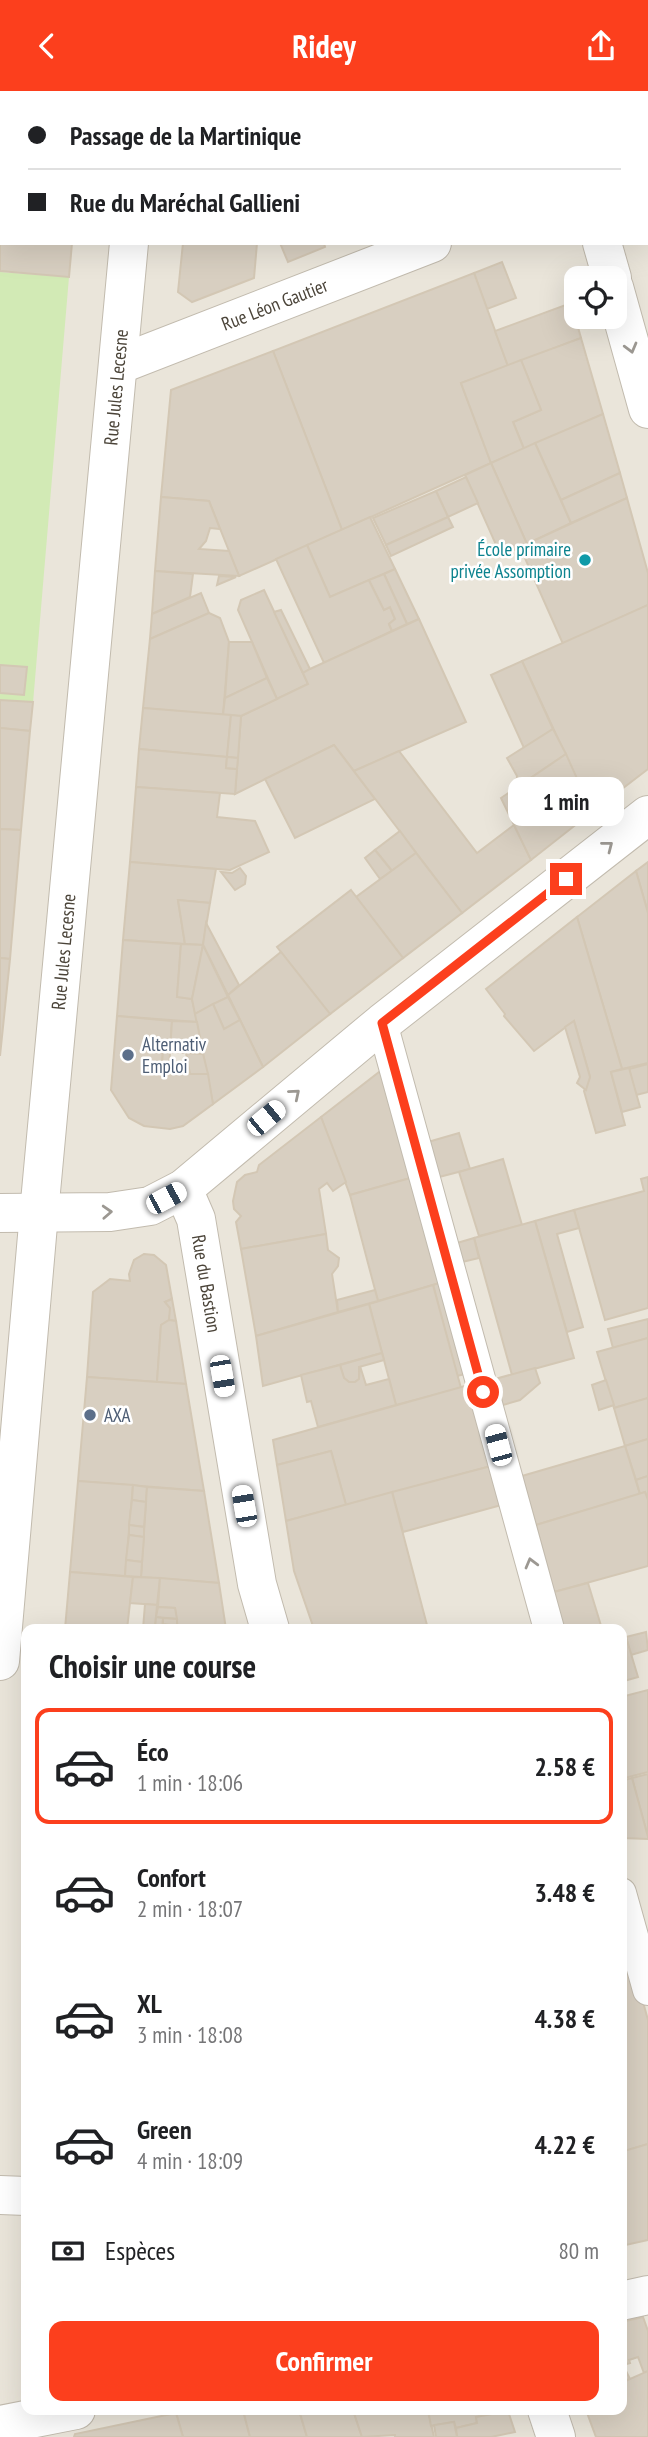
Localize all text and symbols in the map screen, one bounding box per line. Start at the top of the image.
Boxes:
text: Ridey [292,25,356,67]
icon: back [28,27,66,65]
icon: share [582,27,620,65]
text: Passage de la Martinique [70,119,301,152]
text: Rue du Maréchal Gallieni [70,186,300,219]
map controls [564,266,627,329]
button: locate [564,266,627,329]
street label: Rue Léon Gautier [218,272,332,336]
street label: Rue Jules Lecesne [98,328,133,446]
one-way arrow [623,341,637,353]
place label: École primaire privée Assomption [450,537,571,583]
marker: École primaire privée Assomption [577,552,593,568]
callout: 1 min [508,777,624,827]
text: 1 min [543,787,589,816]
one-way arrow [600,842,613,855]
route end [550,863,582,895]
street label: Rue Jules Lecesne [46,893,81,1011]
place label: Alternativ Emploi [142,1032,207,1078]
marker: Alternativ Emploi [120,1047,136,1063]
one-way arrow [287,1090,300,1102]
car [244,1096,289,1140]
car [143,1179,190,1217]
one-way arrow [102,1204,113,1219]
street label: Rue du Bastion [187,1233,227,1334]
car [209,1353,236,1399]
route start [467,1376,499,1408]
place label: AXA [104,1403,131,1427]
marker: AXA [82,1407,98,1423]
car [483,1422,514,1468]
car [231,1483,258,1529]
one-way arrow [524,1558,539,1570]
text: Choisir une course [49,1645,256,1687]
icon: car [53,1735,116,1798]
text: Éco [137,1735,169,1768]
text: 2.58 € [534,1750,595,1783]
text: 1 min · 18:06 [137,1768,243,1797]
icon: car [53,1861,116,1924]
text: Confort [137,1861,206,1894]
text: 3.48 € [534,1876,595,1909]
text: 2 min · 18:07 [137,1894,243,1923]
icon: car [53,1987,116,2050]
text: XL [137,1987,162,2020]
text: 4.38 € [534,2002,595,2035]
text: 3 min · 18:08 [137,2020,243,2049]
icon: car [53,2113,116,2176]
text: Green [137,2113,192,2146]
text: 4.22 € [534,2128,595,2161]
text: 4 min · 18:09 [137,2146,243,2175]
icon: cash [49,2232,87,2270]
text: Espèces [105,2234,175,2267]
text: 80 m [558,2236,599,2265]
button: Confirmer [49,2321,599,2401]

